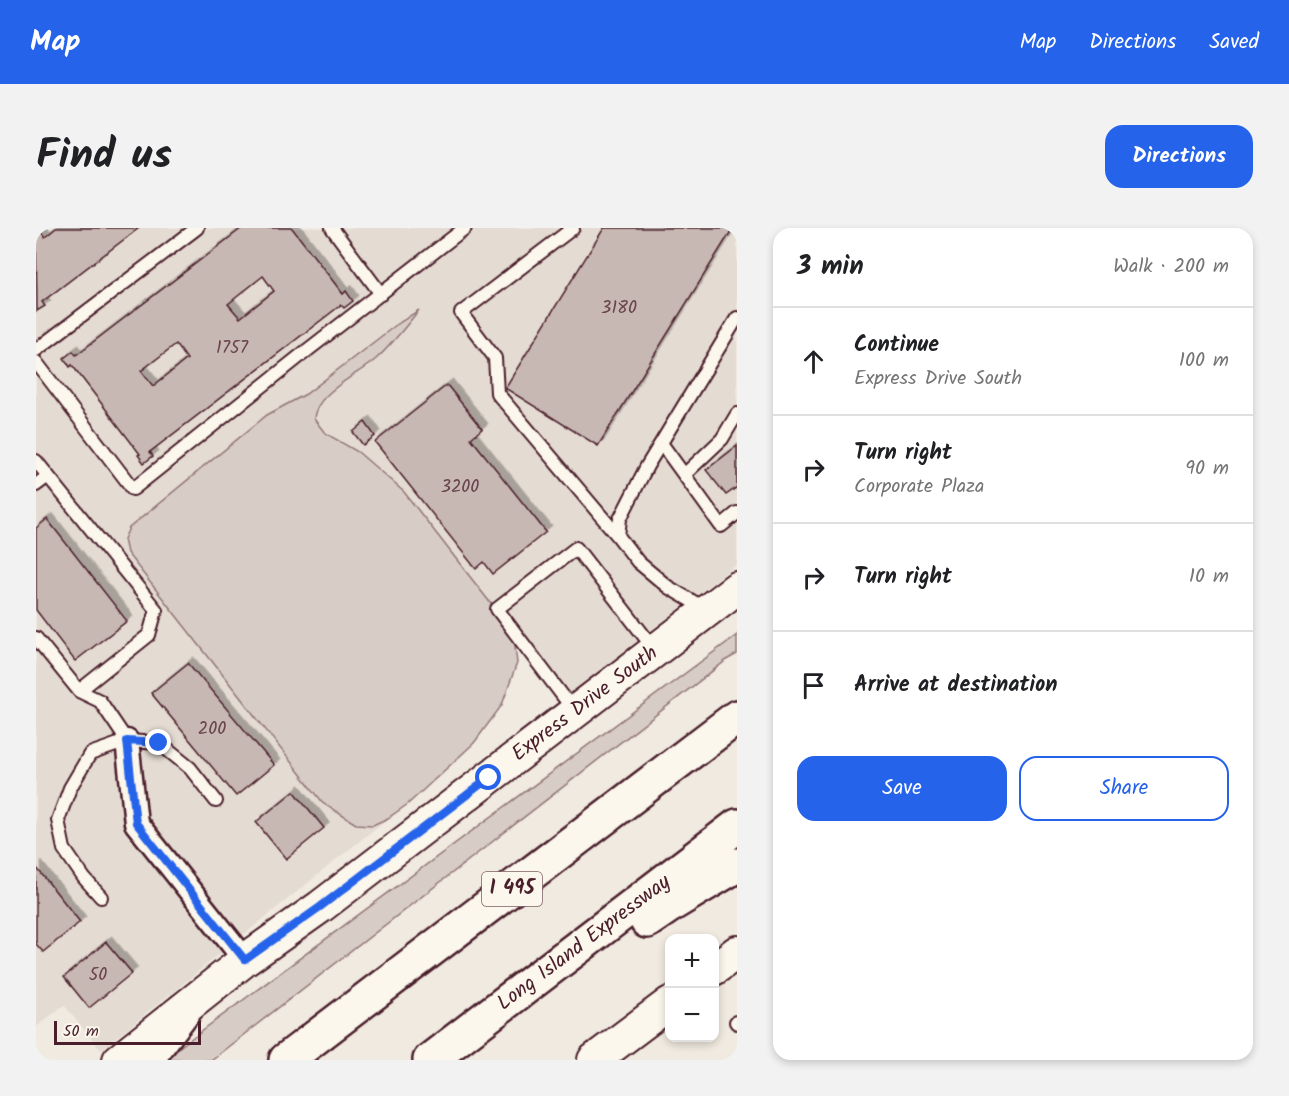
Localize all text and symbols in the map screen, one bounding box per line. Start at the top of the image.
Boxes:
text: Map [30,20,81,65]
text: Map [1020,26,1056,59]
text: Directions [1089,26,1176,59]
text: Saved [1209,26,1259,59]
text: Find us [36,123,172,190]
button: Directions [1105,125,1253,188]
text: 3 min [797,246,864,288]
text: Walk · 200 m [1113,251,1229,283]
house number: 3180 [601,294,637,323]
text: Continue [854,328,939,363]
house number: 1757 [216,334,249,363]
icon: ahead [797,345,830,378]
text: 100 m [1179,345,1229,377]
text: Express Drive South [854,363,1022,395]
text: Turn right [854,436,952,471]
icon: right [797,453,830,486]
text: 90 m [1185,453,1229,485]
text: Corporate Plaza [854,471,984,503]
house number: 3200 [441,473,479,502]
text: Turn right [854,560,952,595]
icon: right [797,561,830,594]
text: 10 m [1189,561,1229,593]
street label: Express Drive South [505,638,665,770]
text: Arrive at destination [854,668,1057,703]
icon: arrive [797,669,830,702]
house number: 200 [198,715,226,744]
route end [145,729,171,755]
button: Save [797,756,1007,821]
button: Share [1019,756,1229,821]
route start [475,764,501,790]
street label: Long Island Expressway [490,866,678,1020]
road number: I 495 [482,872,542,906]
map controls [665,934,719,1042]
button: + [665,934,719,988]
house number: 50 [89,961,107,990]
button: − [665,988,719,1042]
scale bar [54,1018,201,1046]
text: 50 m [63,1019,99,1044]

